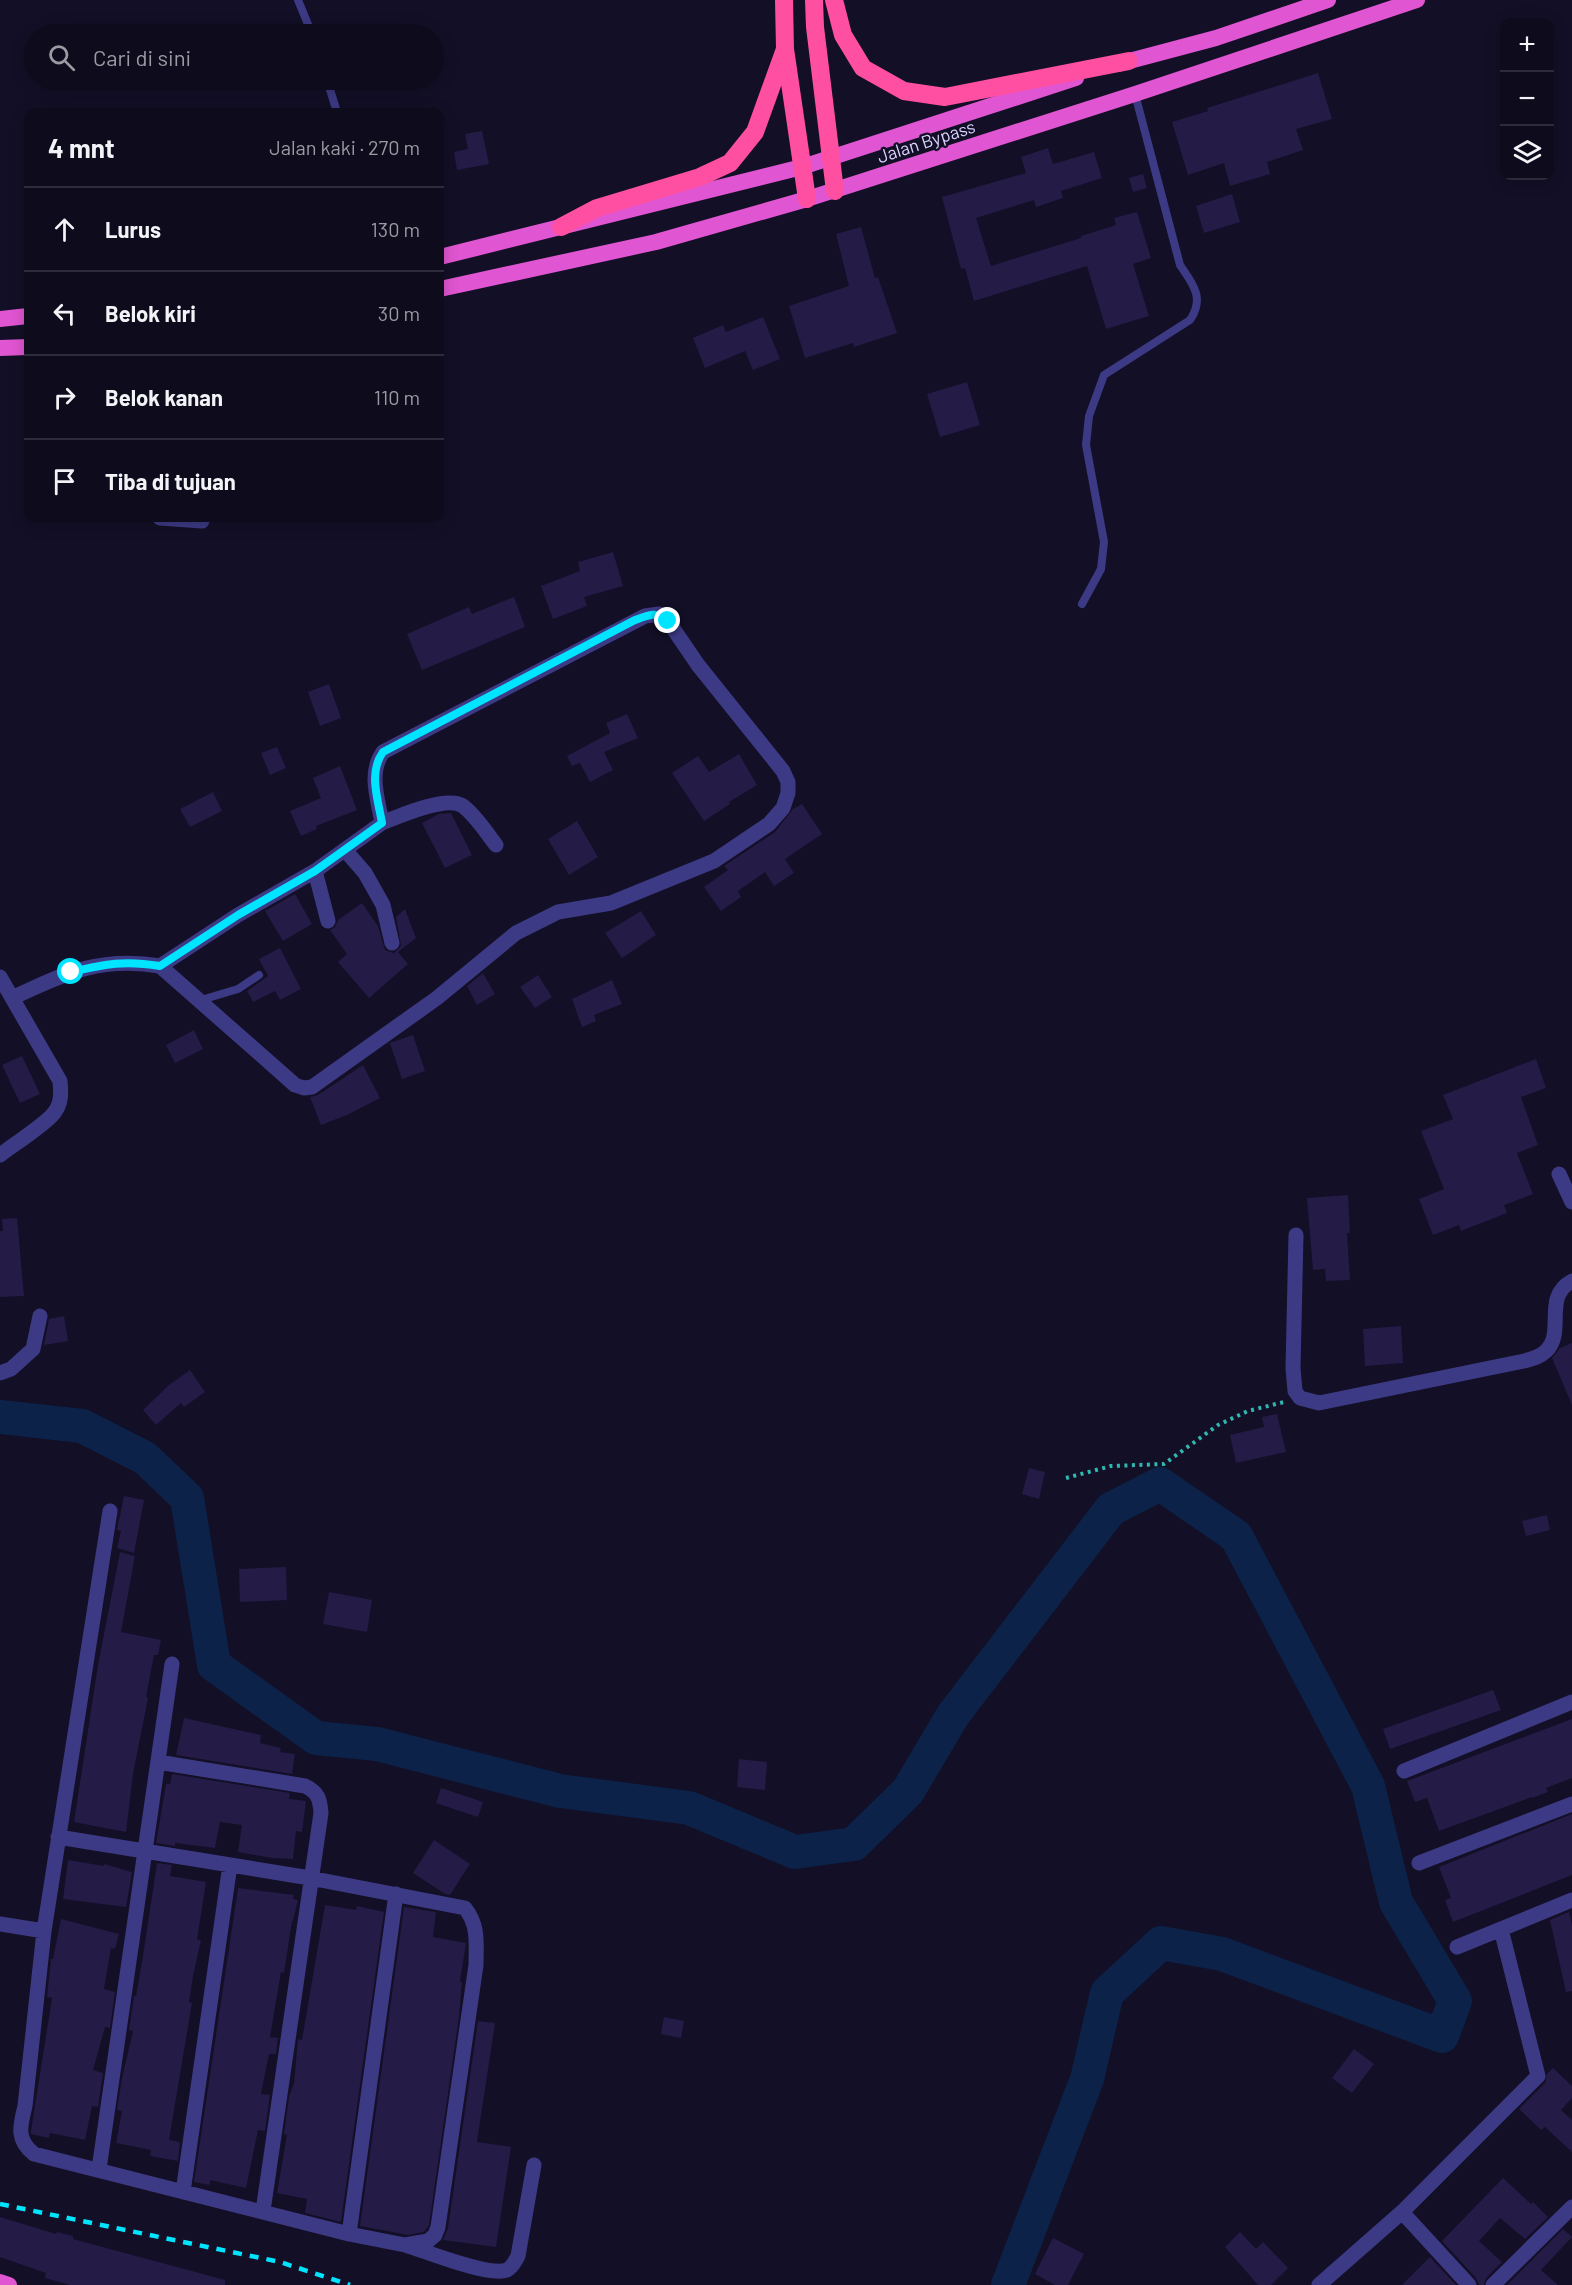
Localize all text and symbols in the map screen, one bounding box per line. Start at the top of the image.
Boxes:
map controls [1500,18,1554,180]
button: + [1500,18,1554,72]
search box [24,24,444,90]
icon: search [45,41,78,74]
text: Cari di sini [93,44,191,70]
button: − [1500,72,1554,126]
street label: Jalan Bypass [874,115,978,167]
button: layers [1500,126,1554,180]
text: 4 mnt [48,132,115,163]
text: Jalan kaki · 270 m [269,135,420,159]
icon: ahead [48,213,81,246]
text: Lurus [105,216,161,242]
text: 130 m [371,217,420,241]
icon: left [48,297,81,330]
text: Belok kiri [105,300,196,326]
text: 30 m [378,301,420,325]
icon: right [48,381,81,414]
text: Belok kanan [105,384,223,410]
text: 110 m [374,385,420,409]
icon: arrive [48,465,81,498]
text: Tiba di tujuan [105,468,236,494]
route end [654,607,680,633]
route start [57,958,83,984]

